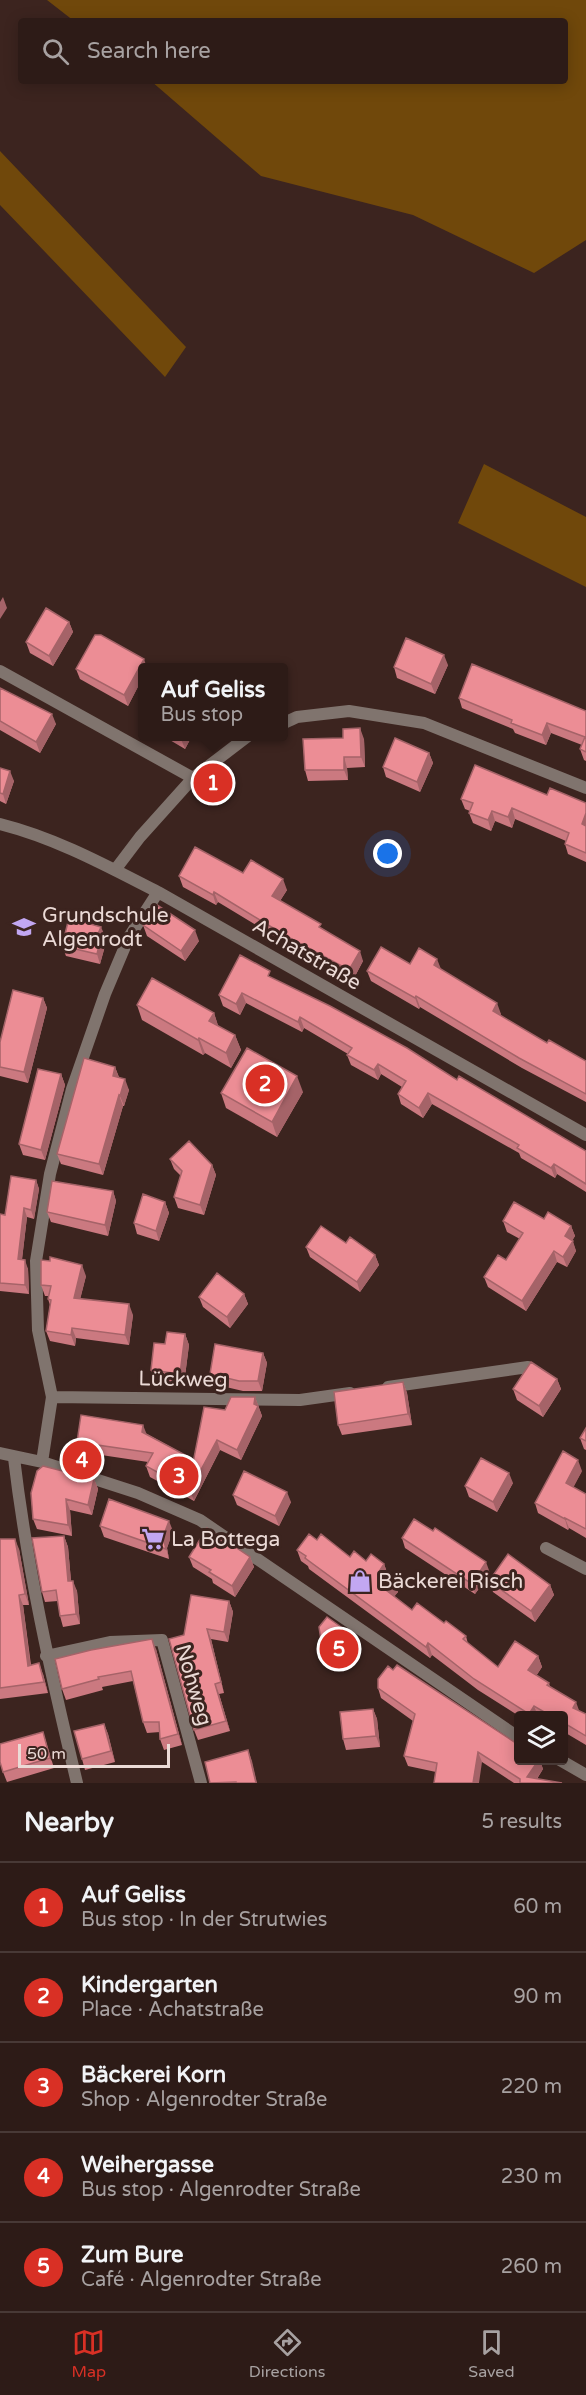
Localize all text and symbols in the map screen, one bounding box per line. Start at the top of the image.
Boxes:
search box [18,18,568,84]
icon: search [39,35,72,68]
text: Search here [87,38,211,64]
popup [138,663,288,741]
text: Auf Geliss [161,677,265,703]
text: Bus stop [161,703,243,727]
pin: 1 [194,760,232,806]
your location [373,839,402,868]
place label: Grundschule Algenrodt [42,903,169,952]
street label: Achatstraße [248,913,366,996]
school or university icon: Grundschule Algenrodt [11,914,37,940]
pin: 2 [246,1062,284,1106]
street label: Lückweg [138,1366,228,1393]
pin: 4 [62,1438,101,1482]
pin: 3 [160,1454,198,1498]
supermarket icon: La Bottega [140,1526,166,1552]
place label: La Bottega [171,1527,280,1552]
shop icon: Bäckerei Risch [347,1568,373,1594]
place label: Bäckerei Risch [378,1569,523,1594]
pin: 5 [320,1626,358,1672]
street label: Nohweg [170,1642,217,1729]
map controls [514,1711,568,1765]
button: layers [514,1711,568,1765]
scale bar [18,1741,170,1768]
text: 50 m [27,1744,66,1764]
text: Nearby [24,1807,114,1838]
text: 5 results [482,1810,562,1834]
text: Auf Geliss [81,1882,186,1908]
text: 1 [37,1895,50,1919]
text: 60 m [513,1895,562,1919]
text: Bus stop · In der Strutwies [81,1908,327,1932]
text: Kindergarten [81,1972,218,1998]
text: 2 [37,1985,50,2009]
text: 90 m [513,1985,562,2009]
text: Place · Achatstraße [81,1998,264,2022]
text: Bäckerei Korn [81,2062,226,2088]
text: 3 [37,2075,50,2099]
text: 220 m [501,2075,562,2099]
text: Shop · Algenrodter Straße [81,2088,327,2112]
text: Weihergasse [81,2152,214,2178]
text: 4 [37,2165,50,2189]
text: 230 m [501,2165,562,2189]
text: Bus stop · Algenrodter Straße [81,2178,361,2202]
text: Zum Bure [81,2242,183,2268]
text: 5 [37,2255,50,2279]
text: 260 m [501,2255,562,2279]
text: Café · Algenrodter Straße [81,2268,321,2292]
tab: Map [71,2326,106,2382]
tab: Directions [249,2326,325,2382]
tab: Saved [468,2326,515,2382]

